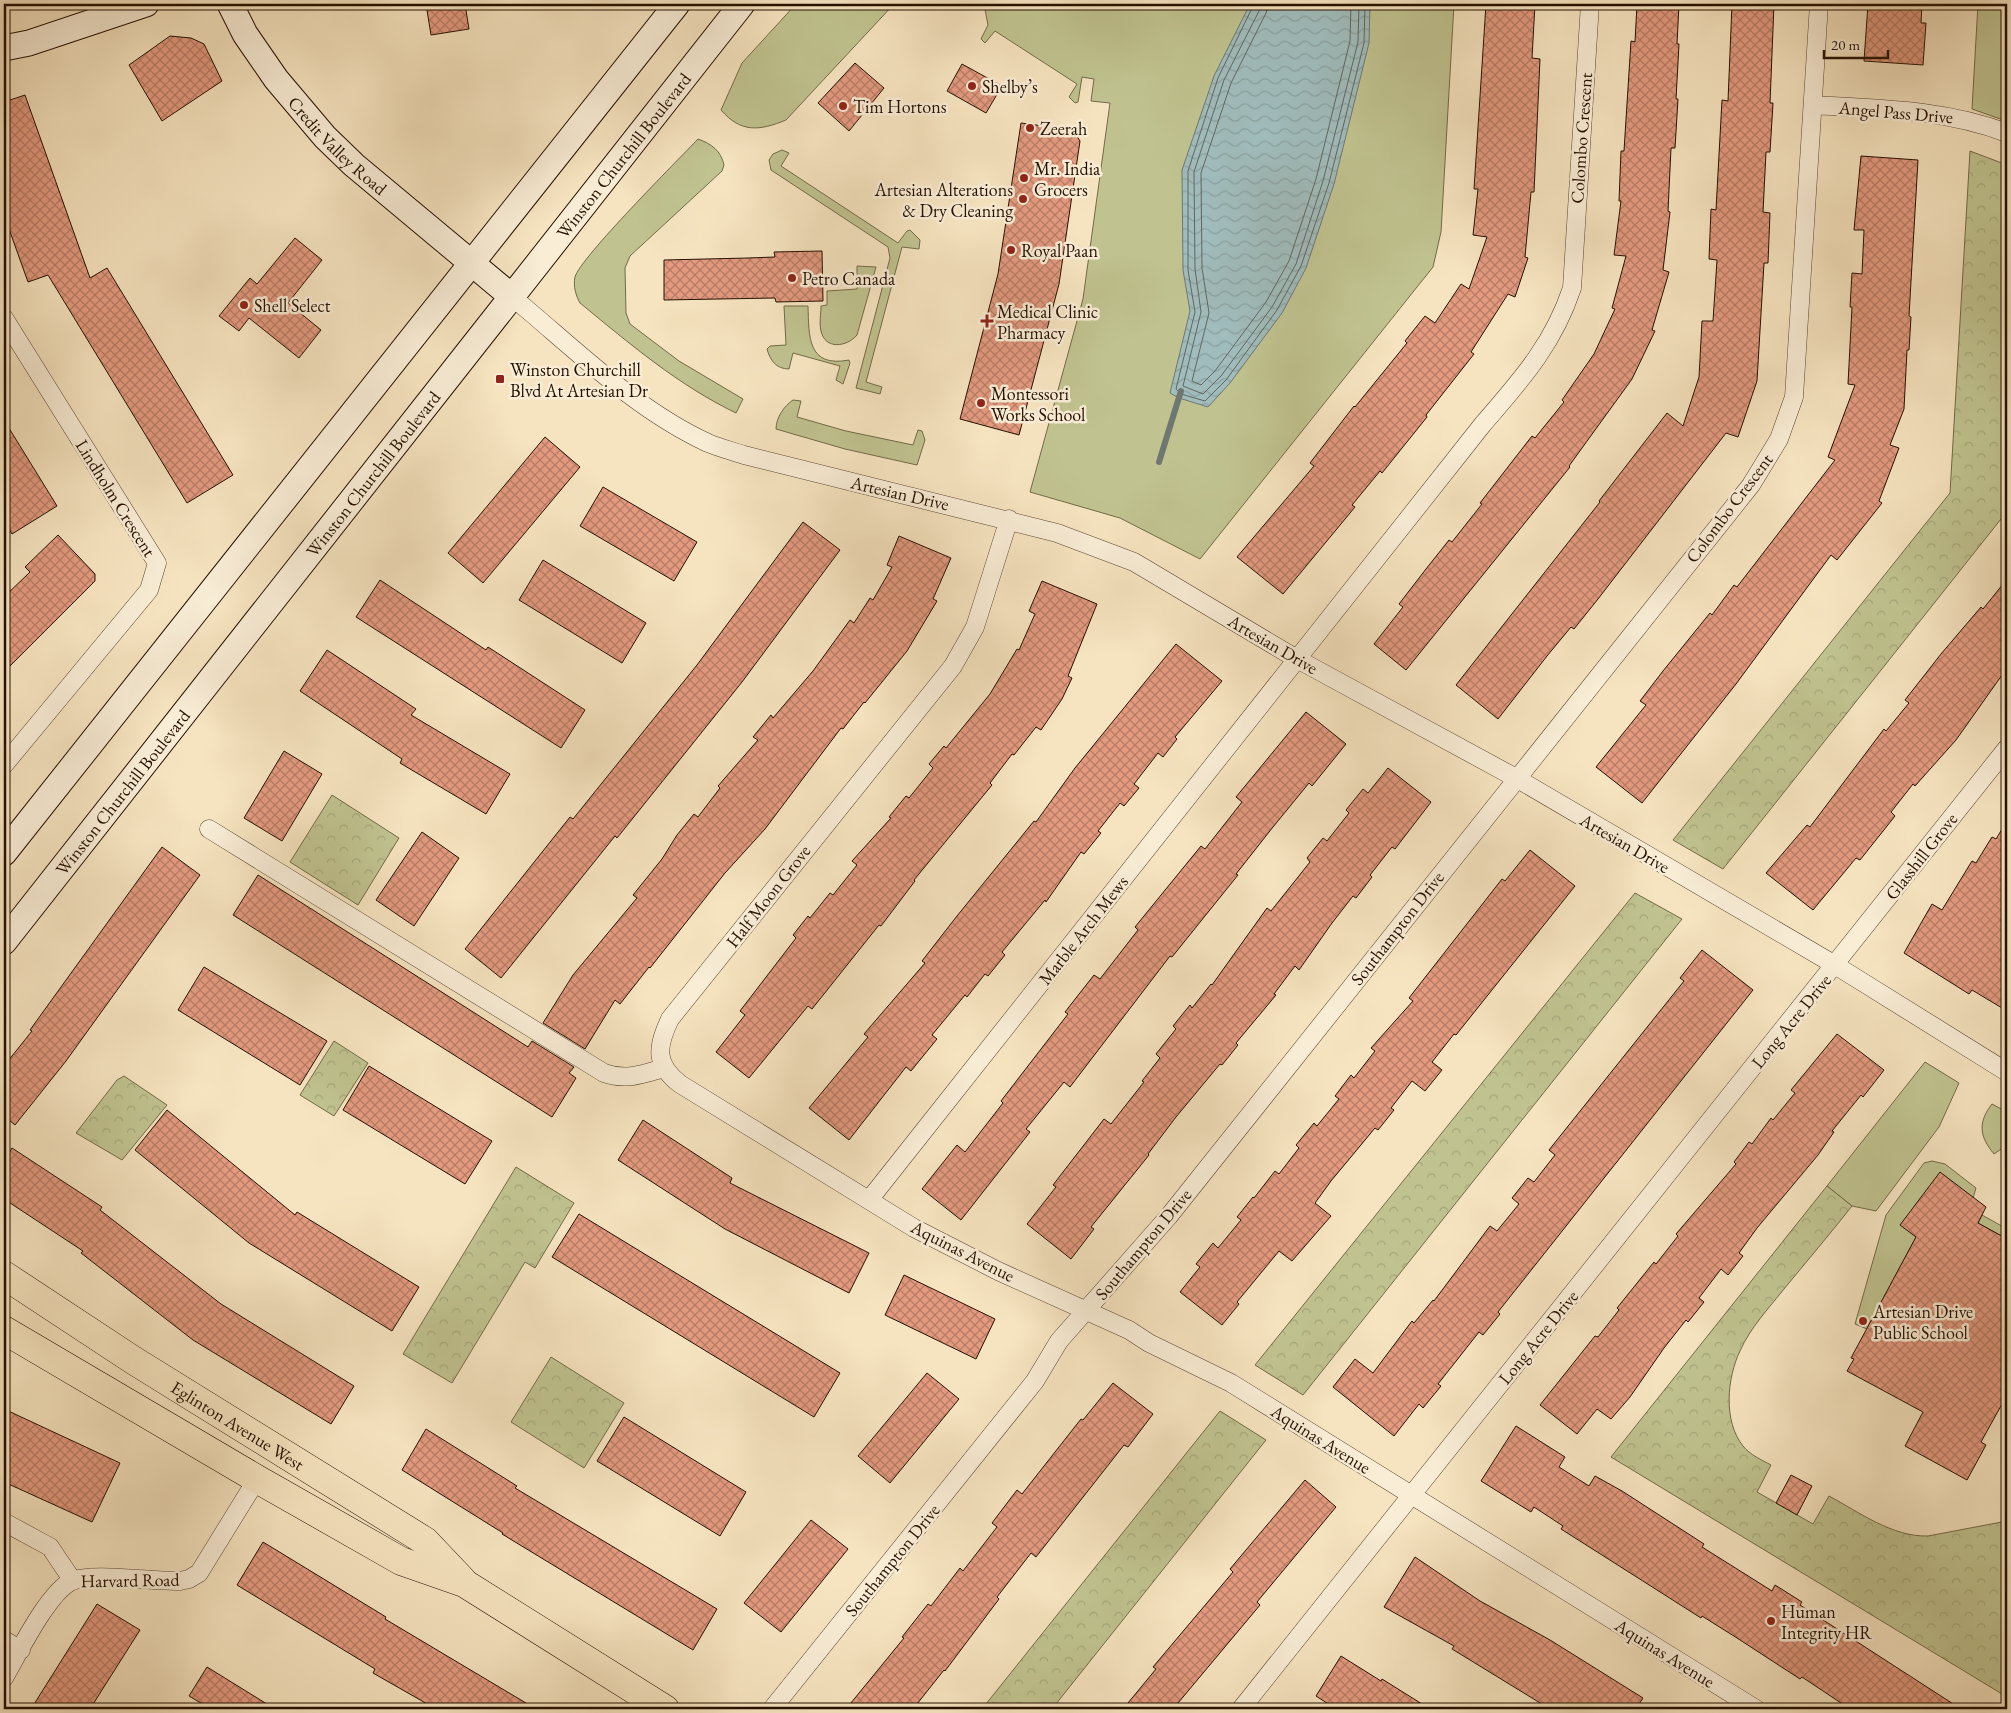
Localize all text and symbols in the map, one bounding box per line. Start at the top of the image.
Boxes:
scale bar [1824,28,1887,60]
text: 20 m [1831,35,1860,54]
street label: Winston Churchill Boulevard [551,67,696,243]
street label: Colombo Crescent [1565,71,1597,204]
place label: Shelby’s [982,75,1038,98]
marker: Shelby’s [966,80,978,92]
street label: Credit Valley Road [284,91,393,200]
place label: Tim Hortons [853,95,947,118]
street label: Angel Pass Drive [1837,95,1954,128]
marker: Tim Hortons [837,100,849,112]
place label: Zeerah [1040,117,1087,140]
marker: Zeerah [1024,122,1036,134]
place label: Mr. India Grocers [1034,157,1101,201]
marker: Mr. India Grocers [1018,172,1030,184]
place label: Artesian Alterations & Dry Cleaning [873,178,1013,222]
marker: Artesian Alterations & Dry Cleaning [1017,193,1029,205]
place label: Royal Paan [1021,239,1098,262]
marker: Royal Paan [1005,244,1017,256]
place label: Petro Canada [802,267,896,290]
marker: Petro Canada [786,272,798,284]
place label: Shell Select [254,294,331,317]
marker: Shell Select [238,299,250,311]
place label: Medical Clinic Pharmacy [997,300,1098,344]
marker: Medical Clinic Pharmacy [981,315,993,327]
place label: Winston Churchill Blvd At Artesian Dr [510,358,648,402]
marker: Winston Churchill Blvd At Artesian Dr [494,373,506,385]
place label: Montessori Works School [991,382,1085,426]
street label: Winston Churchill Boulevard [300,385,445,561]
marker: Montessori Works School [975,397,987,409]
street label: Lindholm Crescent [71,435,161,561]
street label: Colombo Crescent [1680,448,1778,567]
street label: Artesian Drive [848,470,951,515]
street label: Artesian Drive [1223,609,1322,679]
street label: Winston Churchill Boulevard [50,704,195,879]
street label: Artesian Drive [1575,808,1674,878]
street label: Glasshill Grove [1880,808,1962,904]
street label: Half Moon Grove [721,840,815,952]
street label: Southampton Drive [1345,866,1449,990]
street label: Marble Arch Mews [1033,871,1133,989]
street label: Long Acre Drive [1746,969,1836,1073]
street label: Southampton Drive [1090,1184,1196,1304]
street label: Aquinas Avenue [906,1215,1019,1287]
street label: Long Acre Drive [1493,1285,1583,1389]
place label: Artesian Drive Public School [1872,1300,1973,1344]
marker: Artesian Drive Public School [1857,1315,1869,1327]
street label: Eglinton Avenue West [167,1375,309,1475]
street label: Aquinas Avenue [1266,1399,1375,1479]
street label: Southampton Drive [840,1499,944,1621]
street label: Harvard Road [80,1568,181,1592]
place label: Human Integrity HR [1781,1600,1872,1644]
street label: Aquinas Avenue [1610,1613,1719,1693]
marker: Human Integrity HR [1765,1615,1777,1627]

